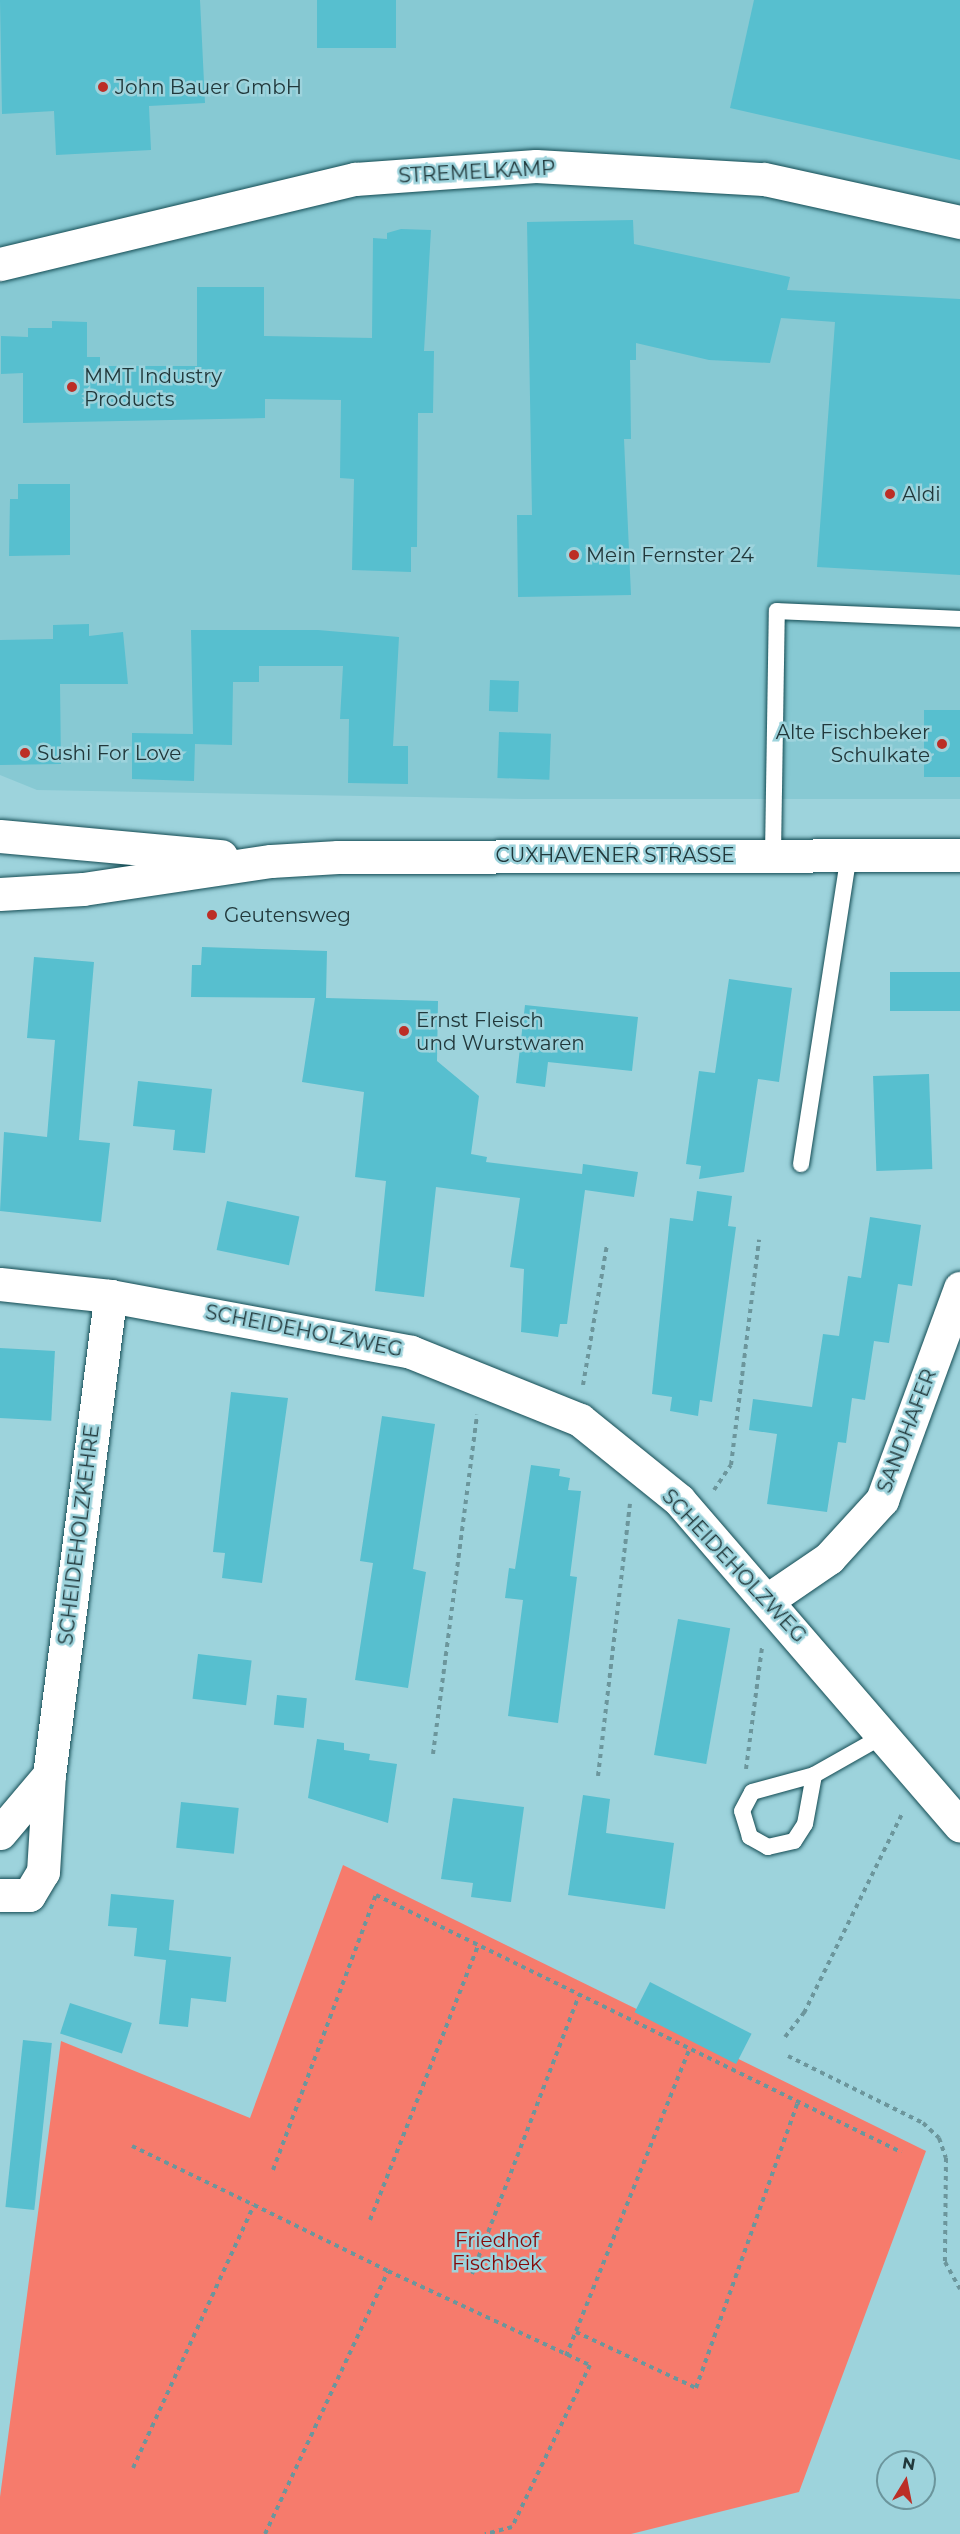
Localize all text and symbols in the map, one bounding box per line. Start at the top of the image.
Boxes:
place label: John Bauer GmbH [115,75,302,99]
marker: John Bauer GmbH [96,80,110,94]
street label: STREMELKAMP [398,156,556,188]
place label: MMT Industry Products [84,364,222,411]
marker: MMT Industry Products [65,380,79,394]
place label: Aldi [902,482,941,506]
marker: Aldi [883,487,897,501]
place label: Mein Fernster 24 [586,543,754,567]
marker: Mein Fernster 24 [567,548,581,562]
place label: Alte Fischbeker Schulkate [776,720,930,767]
marker: Alte Fischbeker Schulkate [935,737,949,751]
place label: Sushi For Love [37,741,181,765]
marker: Sushi For Love [18,746,32,760]
street label: CUXHAVENER STRASSE [495,843,735,867]
place label: Geutensweg [224,903,351,927]
marker: Geutensweg [205,908,219,922]
place label: Ernst Fleisch und Wurstwaren [416,1008,585,1055]
marker: Ernst Fleisch und Wurstwaren [397,1024,411,1038]
street label: SCHEIDEHOLZWEG [203,1300,405,1362]
street label: SANDHAFER [872,1366,942,1496]
street label: SCHEIDEHOLZKEHRE [54,1424,104,1646]
street label: SCHEIDEHOLZWEG [657,1484,811,1648]
park label: Friedhof Fischbek [452,2229,542,2276]
north arrow [876,2450,936,2510]
text: N [901,2453,917,2474]

